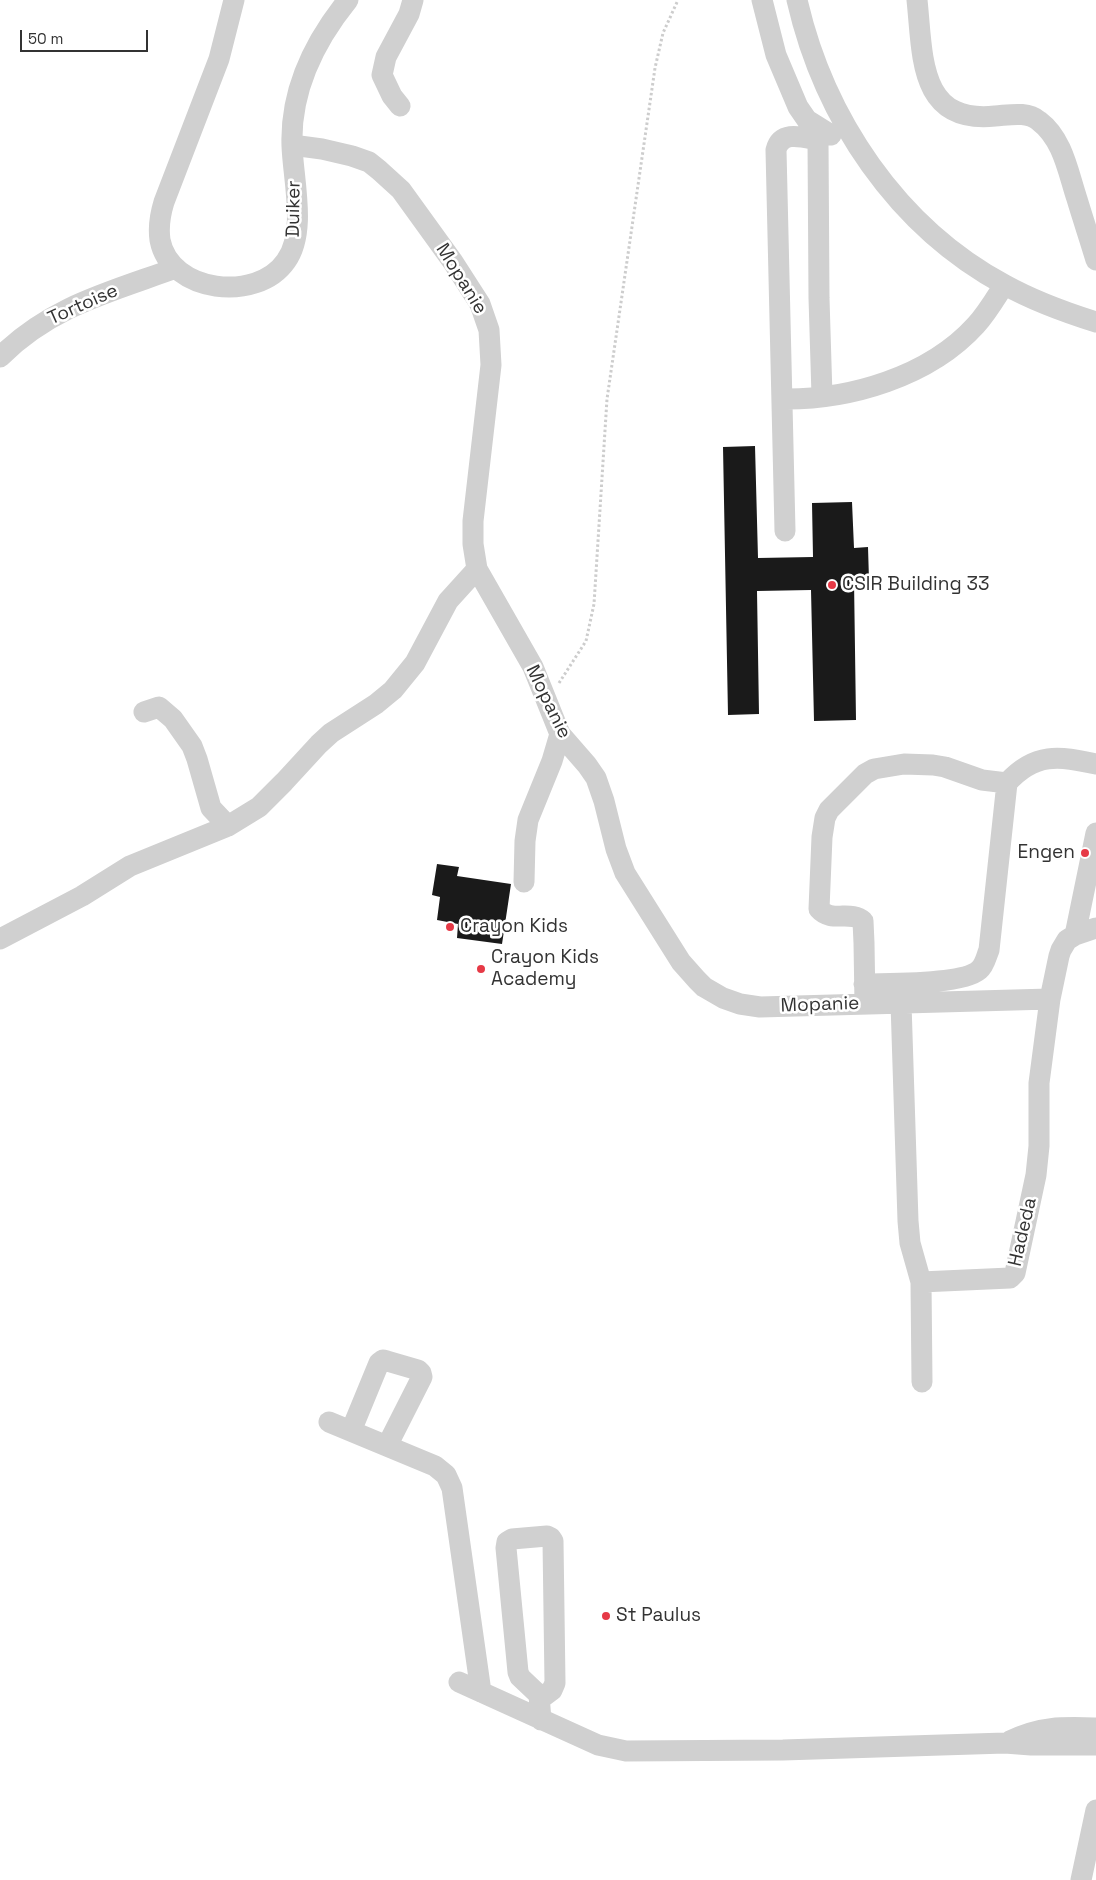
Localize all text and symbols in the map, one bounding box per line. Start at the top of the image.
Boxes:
scale bar [22,20,150,52]
text: 50 m [28,29,63,48]
street label: Duiker [282,180,306,238]
street label: Mopanie [430,240,492,318]
street label: Tortoise [44,279,122,331]
place label: CSIR Building 33 [842,574,989,596]
marker: CSIR Building 33 [826,579,838,591]
street label: Mopanie [520,662,576,742]
place label: Engen [1018,842,1075,864]
marker: Engen [1079,847,1091,859]
place label: Crayon Kids [460,916,568,938]
marker: Crayon Kids [444,921,456,933]
place label: Crayon Kids Academy [491,947,599,991]
marker: Crayon Kids Academy [475,963,487,975]
street label: Mopanie [780,992,860,1018]
street label: Hadeda [1004,1195,1042,1269]
place label: St Paulus [616,1605,701,1627]
marker: St Paulus [600,1610,612,1622]

